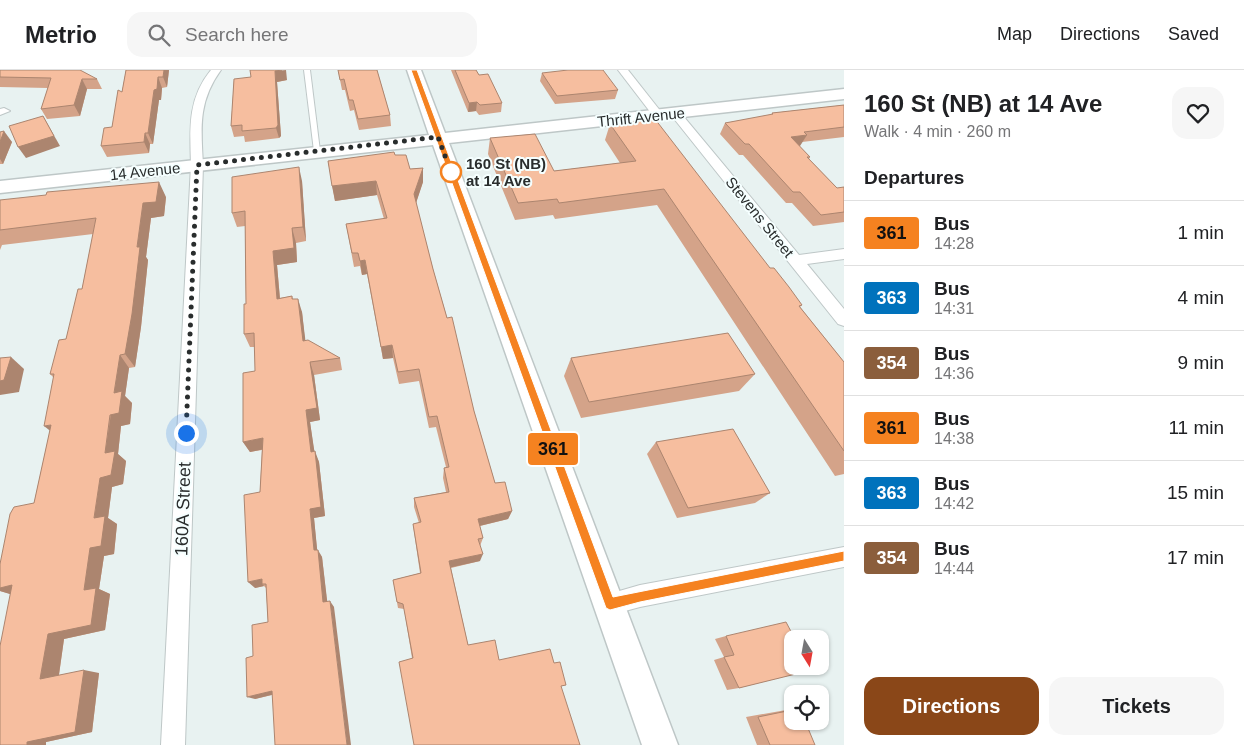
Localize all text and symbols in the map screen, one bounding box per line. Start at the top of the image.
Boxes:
search box [127,12,477,57]
text: Metrio [25,21,97,48]
icon: search [145,21,173,49]
text: Search here [185,24,289,45]
text: Map [997,24,1032,44]
text: Directions [1060,24,1140,44]
text: Saved [1168,24,1219,44]
button: heart [1172,87,1224,139]
text: 160 St (NB) at 14 Ave [864,90,1102,117]
street label: Thrift Avenue [596,104,686,130]
text: Walk · 4 min · 260 m [864,123,1011,140]
place label: 160 St (NB) at 14 Ave [466,155,546,189]
street label: 14 Avenue [109,159,181,183]
marker: 160 St (NB) at 14 Ave [440,161,462,183]
text: Departures [864,167,964,188]
street label: Stevens Street [722,173,798,261]
text: Bus [934,213,970,234]
text: 1 min [1178,222,1224,243]
text: 361 [876,223,907,243]
text: 14:28 [934,235,974,252]
text: Bus [934,278,970,299]
text: 4 min [1178,287,1224,308]
text: 363 [876,288,907,308]
text: 14:31 [934,300,974,317]
text: Bus [934,343,970,364]
text: 9 min [1178,352,1224,373]
text: 354 [876,353,907,373]
text: 14:36 [934,365,974,382]
text: Bus [934,408,970,429]
text: 11 min [1168,417,1224,438]
text: 361 [876,418,907,438]
your location [174,421,199,446]
text: 14:38 [934,430,974,447]
line badge: 361 [524,433,582,465]
text: 361 [538,439,568,459]
street label: 160A Street [171,462,195,556]
text: Bus [934,473,970,494]
text: 15 min [1167,482,1224,503]
text: 363 [876,483,907,503]
text: 14:42 [934,495,974,512]
text: Bus [934,538,970,559]
text: 17 min [1167,547,1224,568]
text: 354 [876,548,907,568]
text: 14:44 [934,560,974,577]
north arrow [784,630,829,675]
map controls [784,630,829,730]
button: Directions [864,677,1039,735]
button: Tickets [1049,677,1224,735]
button: locate [784,685,829,730]

